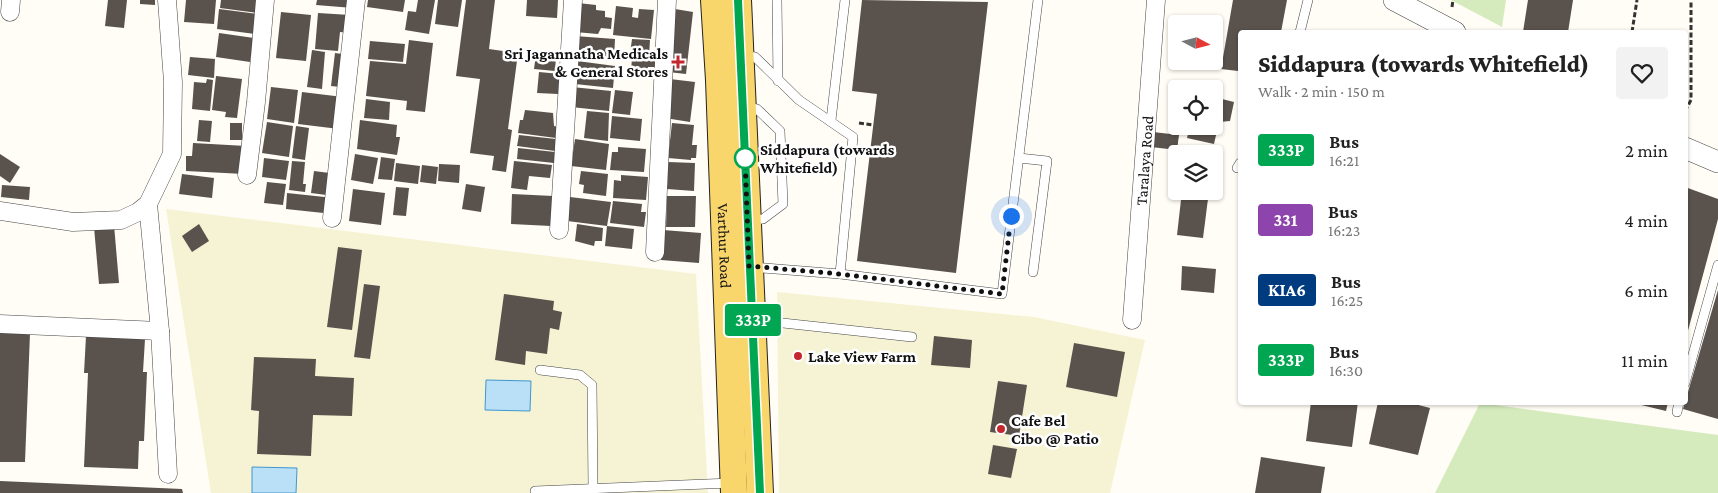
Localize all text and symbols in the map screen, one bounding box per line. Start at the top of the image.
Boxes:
north arrow [1168,15,1222,70]
map controls [1168,15,1223,200]
place label: Sri Jagannatha Medicals & General Stores [504,45,668,80]
button: heart [1616,47,1668,99]
text: Siddapura (towards Whitefield) [1258,50,1589,77]
marker: Sri Jagannatha Medicals & General Stores [672,56,684,68]
button: locate [1168,80,1223,135]
text: Walk · 2 min · 150 m [1258,83,1385,100]
street label: Taralaya Road [1133,114,1156,206]
text: Bus [1329,131,1359,152]
text: 333P [1268,140,1304,160]
text: 2 min [1625,140,1668,161]
place label: Siddapura (towards Whitefield) [759,141,895,177]
button: layers [1168,145,1223,200]
marker: Siddapura (towards Whitefield) [734,147,756,169]
text: 16:21 [1329,152,1359,169]
text: Bus [1328,201,1358,222]
street label: Varthur Road [714,203,735,289]
your location [999,204,1024,229]
text: 331 [1273,210,1298,230]
text: 4 min [1624,210,1668,231]
text: 16:23 [1328,222,1360,239]
text: Bus [1331,271,1361,292]
text: KIA6 [1268,280,1306,300]
text: 6 min [1624,280,1668,301]
text: 16:25 [1331,292,1363,309]
line badge: 333P [718,304,788,336]
text: 333P [735,310,771,330]
text: Bus [1329,341,1359,362]
place label: Lake View Farm [808,348,917,365]
marker: Lake View Farm [792,350,804,362]
text: 333P [1268,350,1304,370]
text: 11 min [1621,350,1668,371]
text: 16:30 [1329,362,1363,379]
place label: Cafe Bel Cibo @ Patio [1011,412,1099,447]
marker: Cafe Bel Cibo @ Patio [995,423,1007,435]

